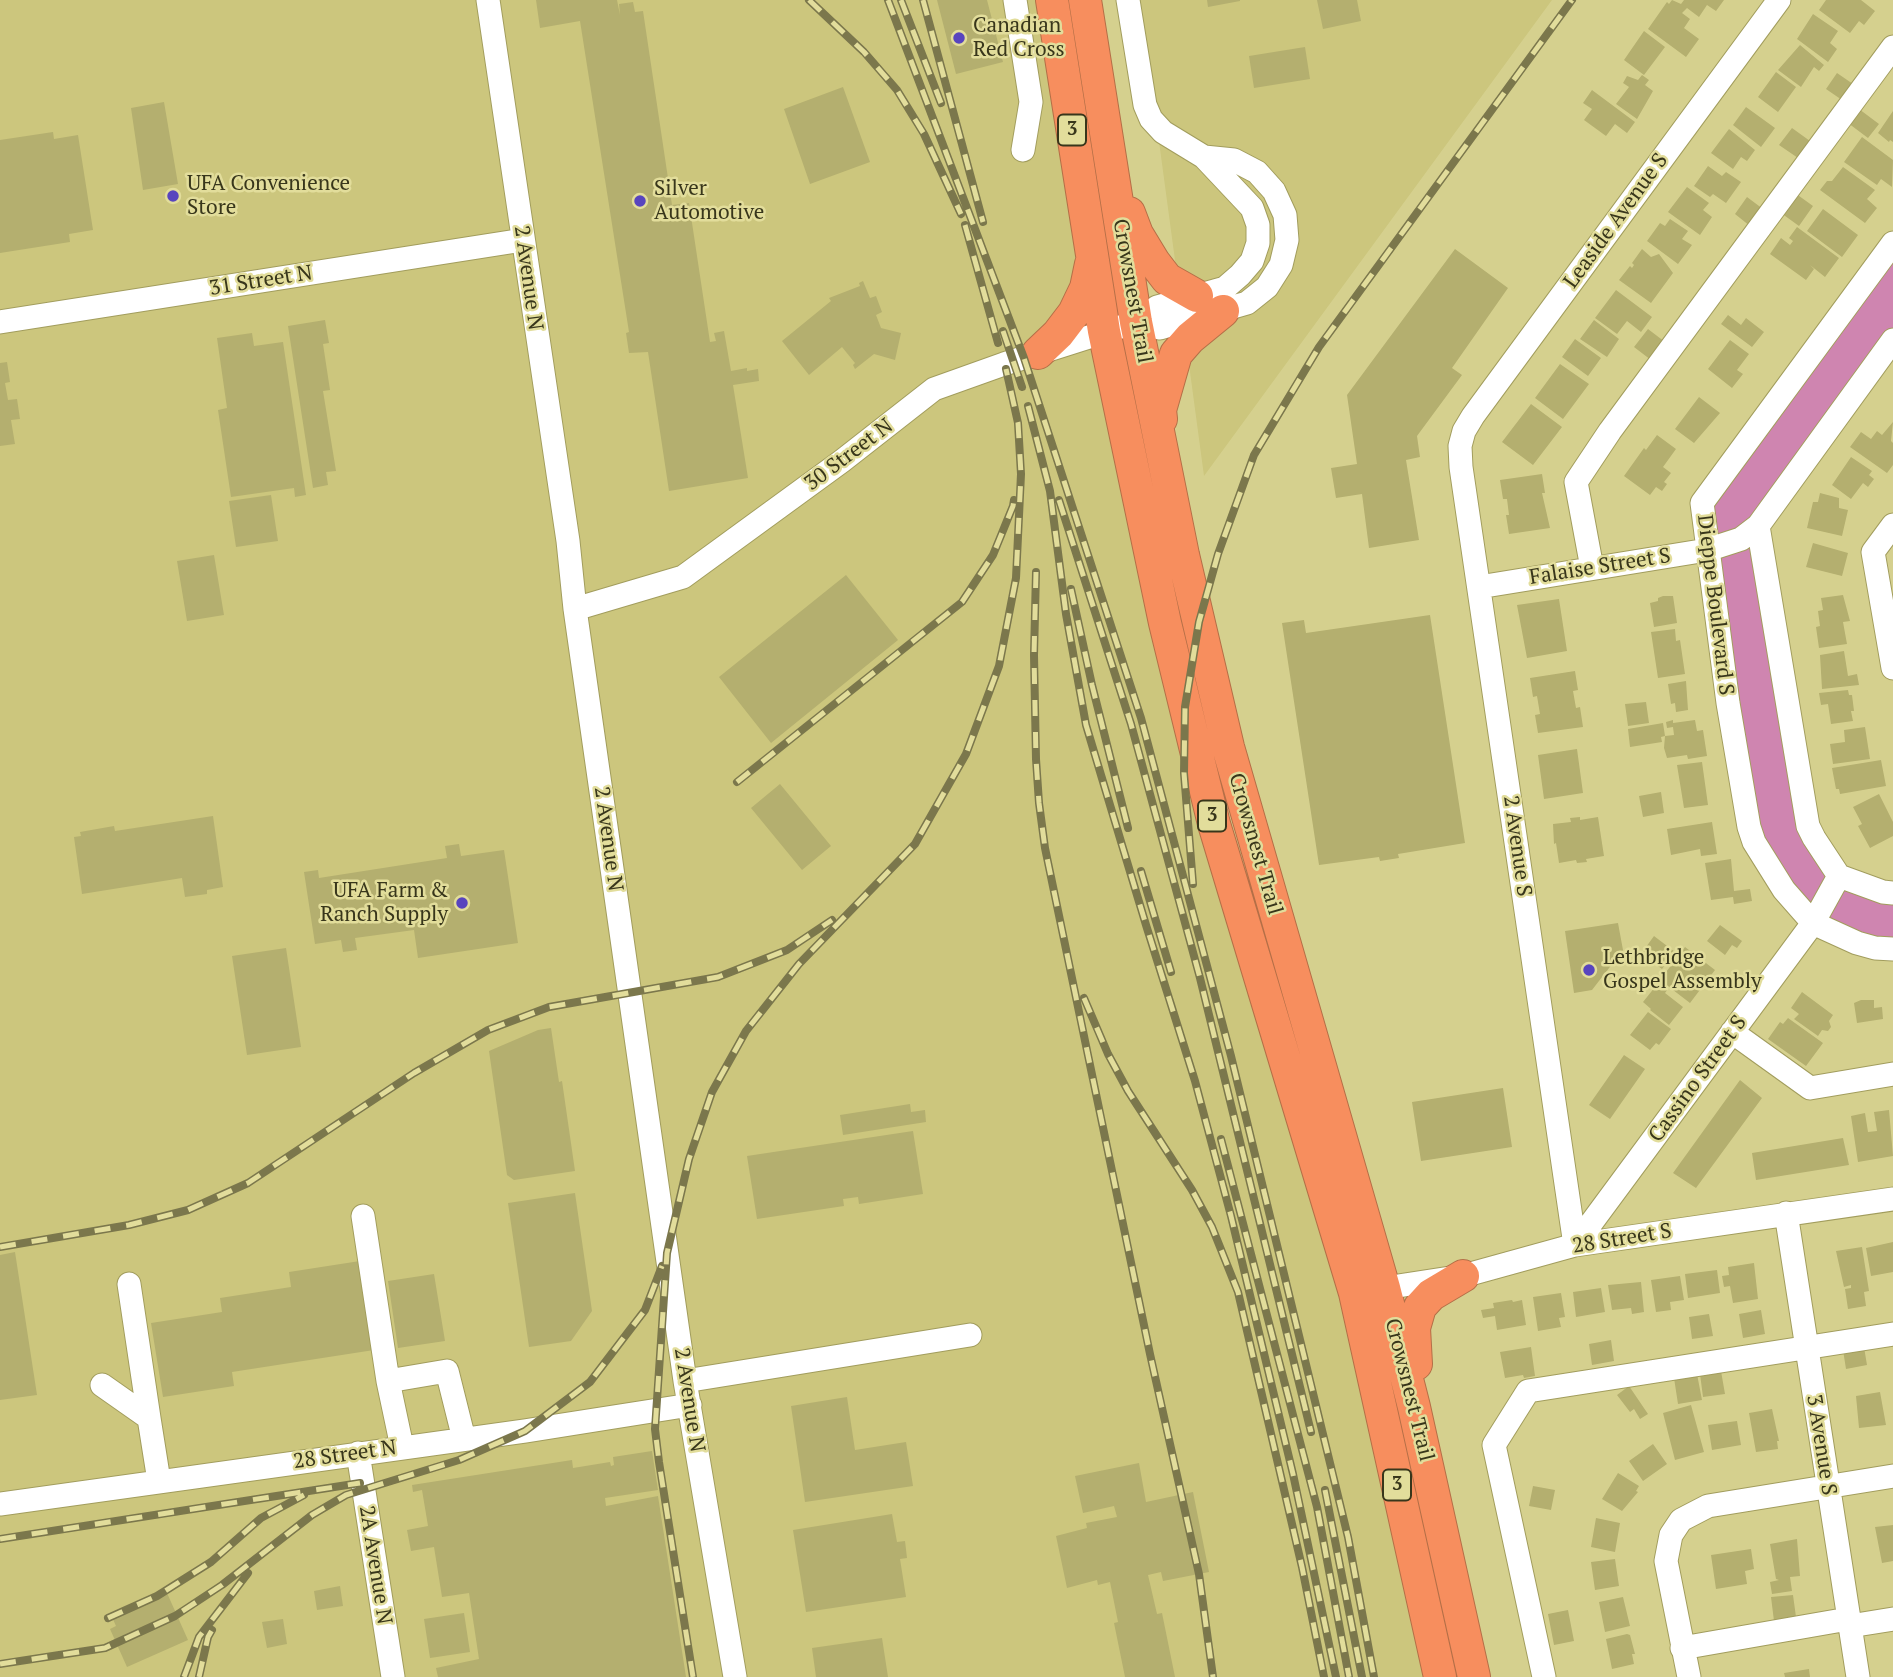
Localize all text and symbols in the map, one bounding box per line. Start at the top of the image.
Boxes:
place label: Canadian Red Cross [973,13,1065,63]
marker: Canadian Red Cross [951,30,967,46]
road number: 3 [1058,114,1086,146]
street label: Leaside Avenue S [1559,149,1673,293]
place label: UFA Convenience Store [187,171,350,221]
place label: Silver Automotive [654,176,764,226]
marker: UFA Convenience Store [165,188,181,204]
marker: Silver Automotive [632,193,648,209]
street label: Crowsnest Trail [1107,217,1157,365]
street label: 2 Avenue N [508,224,548,332]
street label: 31 Street N [208,260,314,302]
street label: 30 Street N [800,414,898,496]
street label: Dieppe Boulevard S [1691,513,1739,697]
street label: Falaise Street S [1528,543,1672,591]
street label: Crowsnest Trail [1223,770,1287,918]
street label: 2 Avenue N [588,785,628,893]
street label: 2 Avenue S [1497,794,1537,898]
road number: 3 [1198,800,1226,832]
place label: UFA Farm & Ranch Supply [320,878,448,928]
marker: UFA Farm & Ranch Supply [454,895,470,911]
place label: Lethbridge Gospel Assembly [1603,945,1762,995]
marker: Lethbridge Gospel Assembly [1581,962,1597,978]
street label: Cassino Street S [1644,1011,1752,1147]
street label: 28 Street S [1571,1219,1673,1259]
street label: Crowsnest Trail [1379,1316,1439,1464]
street label: 2 Avenue N [668,1346,710,1454]
street label: 3 Avenue S [1801,1393,1841,1497]
street label: 28 Street N [292,1435,398,1475]
road number: 3 [1383,1470,1411,1500]
street label: 2A Avenue N [353,1504,397,1626]

